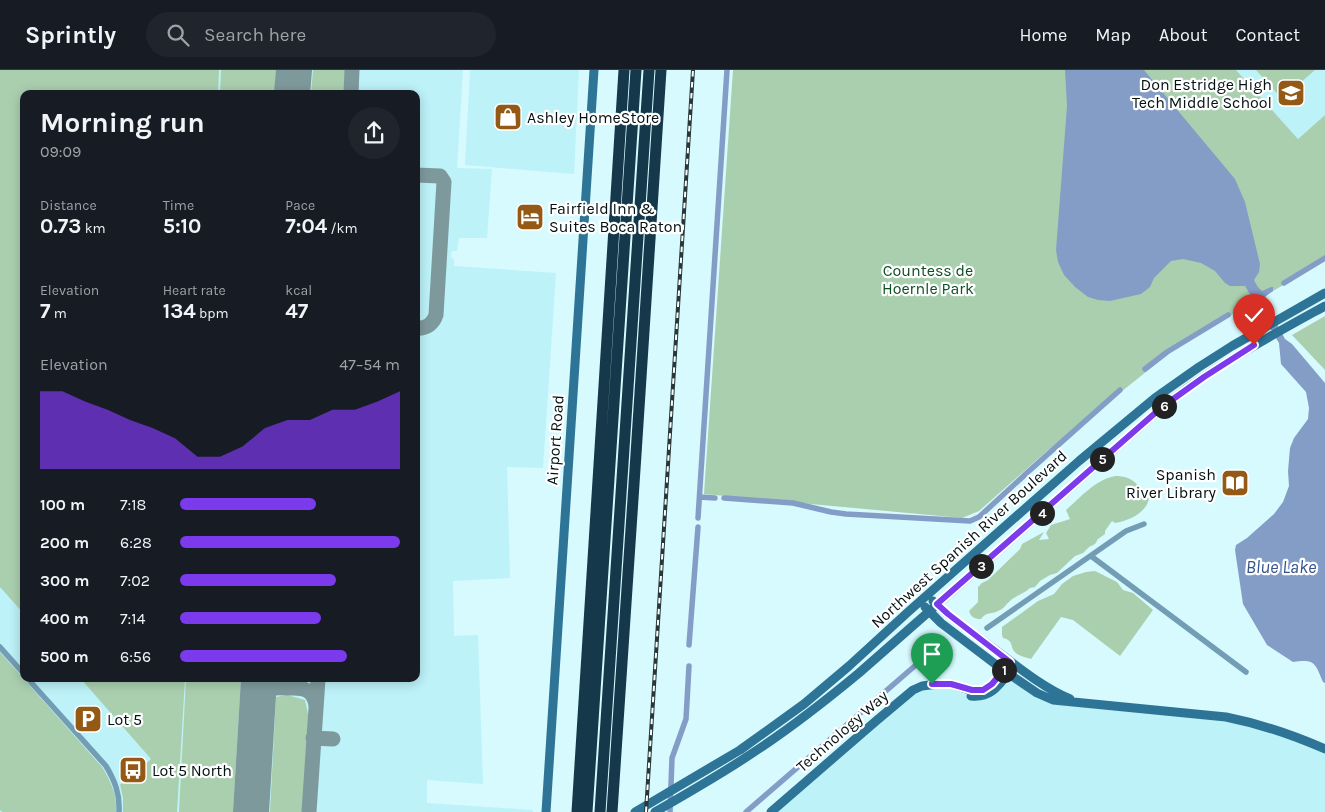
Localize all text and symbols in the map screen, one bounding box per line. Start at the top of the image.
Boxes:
search box [146,12,496,57]
text: Sprintly [25,21,116,49]
icon: search [164,21,192,49]
text: Search here [204,24,306,46]
text: Home [1019,24,1067,46]
text: Map [1095,24,1131,46]
text: About [1159,24,1208,46]
text: Contact [1236,24,1300,46]
place label: Don Estridge High Tech Middle School [1132,75,1272,112]
school or university icon: Don Estridge High Tech Middle School [1276,78,1306,108]
shop icon: Ashley HomeStore [493,102,523,132]
text: Morning run [40,106,205,139]
button: share [348,107,400,159]
place label: Ashley HomeStore [527,108,659,127]
text: 09:09 [40,142,81,161]
text: Distance [40,197,97,214]
text: Time [163,197,194,214]
text: Pace [285,197,315,214]
place label: Fairfield Inn & Suites Boca Raton [549,199,682,236]
hotel icon: Fairfield Inn & Suites Boca Raton [515,202,545,232]
text: 0.73 [40,214,81,238]
text: 5:10 [163,214,201,238]
text: 7:04 [285,214,327,238]
text: km [81,220,106,237]
text: /km [327,220,358,237]
park label: Countess de Hoernle Park [882,261,974,298]
text: Elevation [40,282,99,299]
text: Heart rate [163,282,226,299]
text: kcal [285,282,312,299]
pin [1233,294,1275,345]
text: 7 [40,299,50,323]
text: 134 [163,299,196,323]
text: 47 [285,299,308,323]
icon: check [1240,301,1268,329]
text: m [50,305,67,322]
text: bpm [196,305,229,322]
text: Elevation [40,355,108,374]
text: 47–54 m [339,355,400,374]
street label: Airport Road [542,394,568,486]
pin: 6 [1152,394,1176,418]
text: 6 [1160,398,1169,415]
street label: Northwest Spanish River Boulevard [867,446,1071,632]
pin: 5 [1090,446,1114,472]
text: 5 [1098,451,1107,468]
place label: Spanish River Library [1126,465,1217,502]
library icon: Spanish River Library [1220,468,1250,498]
text: 100 m [40,495,85,514]
text: 7:18 [120,495,146,514]
pin: 4 [1030,500,1054,526]
text: 4 [1038,505,1047,522]
text: 200 m [40,533,89,552]
text: 6:28 [120,533,152,552]
pin: 3 [968,554,994,578]
water label: Blue Lake [1246,556,1316,578]
text: 3 [977,558,986,575]
text: 300 m [40,571,89,590]
text: 7:02 [120,571,150,590]
text: 400 m [40,609,89,628]
text: 7:14 [120,609,145,628]
pin [911,633,953,684]
icon: arrive [918,640,946,668]
text: 500 m [40,647,89,666]
text: 6:56 [120,647,151,666]
pin: 1 [992,658,1016,682]
text: 1 [1002,662,1007,679]
street label: Technology Way [792,686,892,776]
parking icon: Lot 5 [73,704,103,734]
place label: Lot 5 [107,710,142,729]
bus stop icon: Lot 5 North [118,755,148,785]
place label: Lot 5 North [152,761,232,780]

